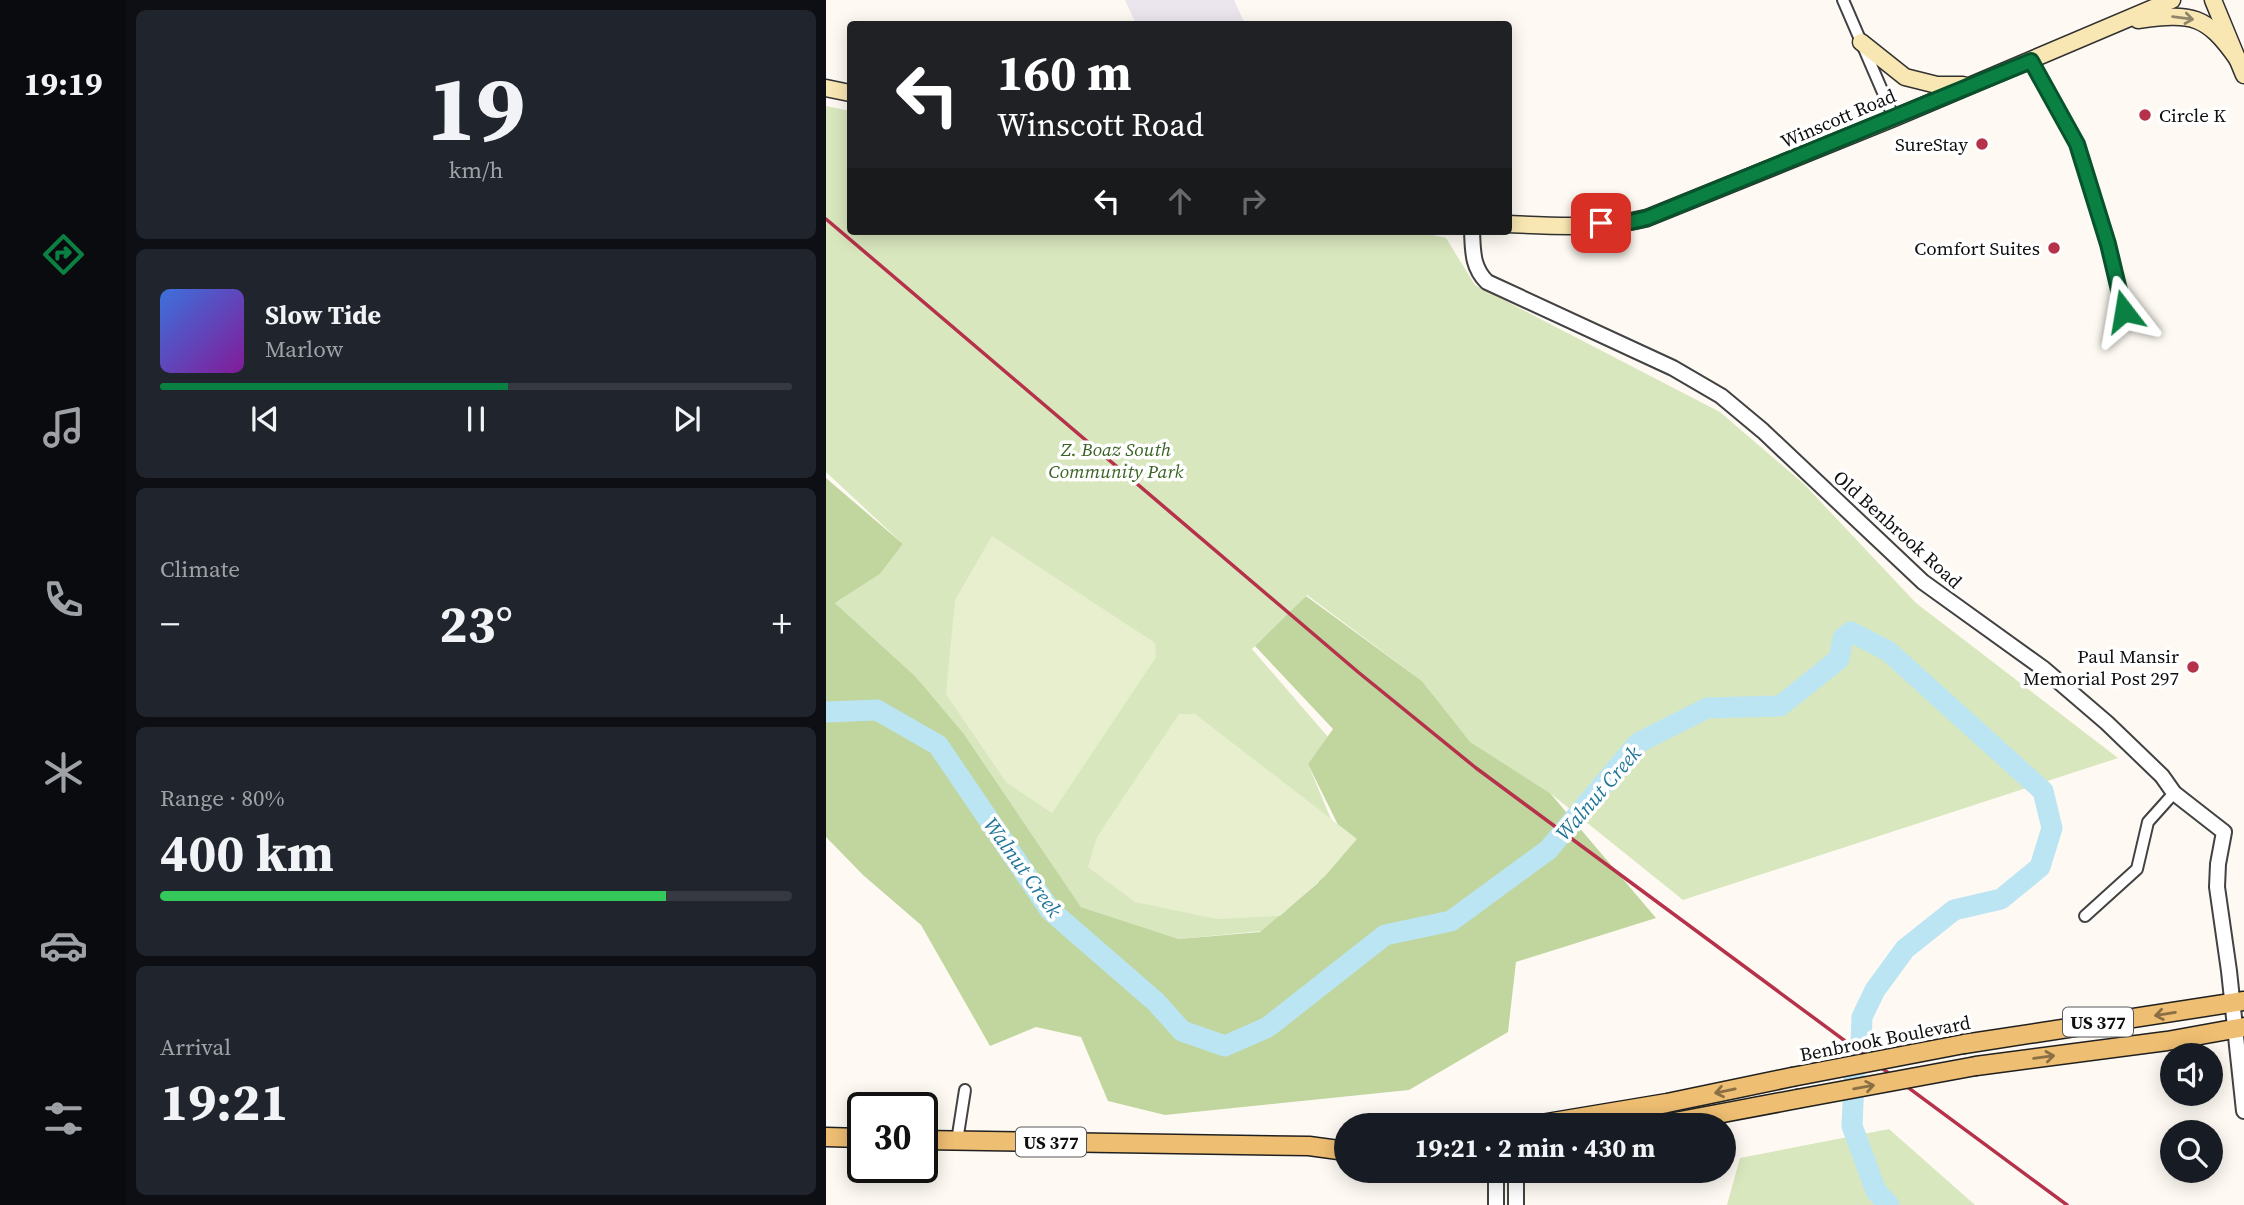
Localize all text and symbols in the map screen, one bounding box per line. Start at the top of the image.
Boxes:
one-way arrow [2171,12,2193,25]
text: 160 m [997,39,1132,106]
text: 19 [427,46,525,170]
icon: left [882,49,973,140]
text: 19:19 [24,62,102,106]
street label: Winscott Road [1776,82,1900,154]
place label: Circle K [2159,102,2226,128]
text: Winscott Road [997,103,1204,147]
marker: Circle K [2137,107,2153,123]
place label: SureStay [1895,131,1968,157]
marker: SureStay [1974,136,1990,152]
text: km/h [449,154,503,186]
icon: left [1088,182,1126,220]
icon: ahead [1161,182,1199,220]
icon: right [1234,182,1272,220]
pin [1571,193,1631,253]
icon: arrive [1582,204,1620,242]
icon: directions [39,230,88,279]
place label: Comfort Suites [1914,235,2040,261]
marker: Comfort Suites [2046,240,2062,256]
position arrow [2087,274,2161,348]
text: Slow Tide [265,297,381,333]
text: Marlow [265,333,343,365]
icon: previous [246,400,284,438]
icon: pause [457,400,495,438]
icon: next [668,400,706,438]
icon: music [39,403,88,452]
park label: Z. Boaz South Community Park [1048,436,1184,484]
street label: Old Benbrook Road [1828,464,1968,594]
text: Climate [160,553,240,585]
icon: phone [39,575,88,624]
text: 23° [439,588,513,659]
text: − [160,598,180,650]
text: + [772,598,792,650]
place label: Paul Mansir Memorial Post 297 [2023,643,2179,691]
marker: Paul Mansir Memorial Post 297 [2185,659,2201,675]
water label: Walnut Creek [1549,739,1647,847]
icon: climate [39,748,88,797]
text: Range · 80% [160,782,285,814]
water label: Walnut Creek [977,811,1069,923]
text: 400 km [160,817,334,888]
icon: car [39,921,88,970]
road number: US 377 [2063,1007,2133,1036]
one-way arrow [2154,1008,2177,1021]
street label: Benbrook Boulevard [1797,1009,1973,1067]
text: Arrival [160,1031,231,1063]
map controls [2160,1043,2223,1183]
button: sound [2160,1043,2223,1106]
one-way arrow [2032,1051,2055,1064]
text: 19:21 [160,1066,288,1137]
one-way arrow [1852,1079,1875,1093]
one-way arrow [1714,1085,1737,1099]
speed limit sign: 30 [847,1092,938,1183]
icon: filters [39,1094,88,1143]
button: search [2160,1120,2223,1183]
road number: US 377 [1016,1128,1086,1156]
text: 19:21 · 2 min · 430 m [1415,1130,1655,1166]

